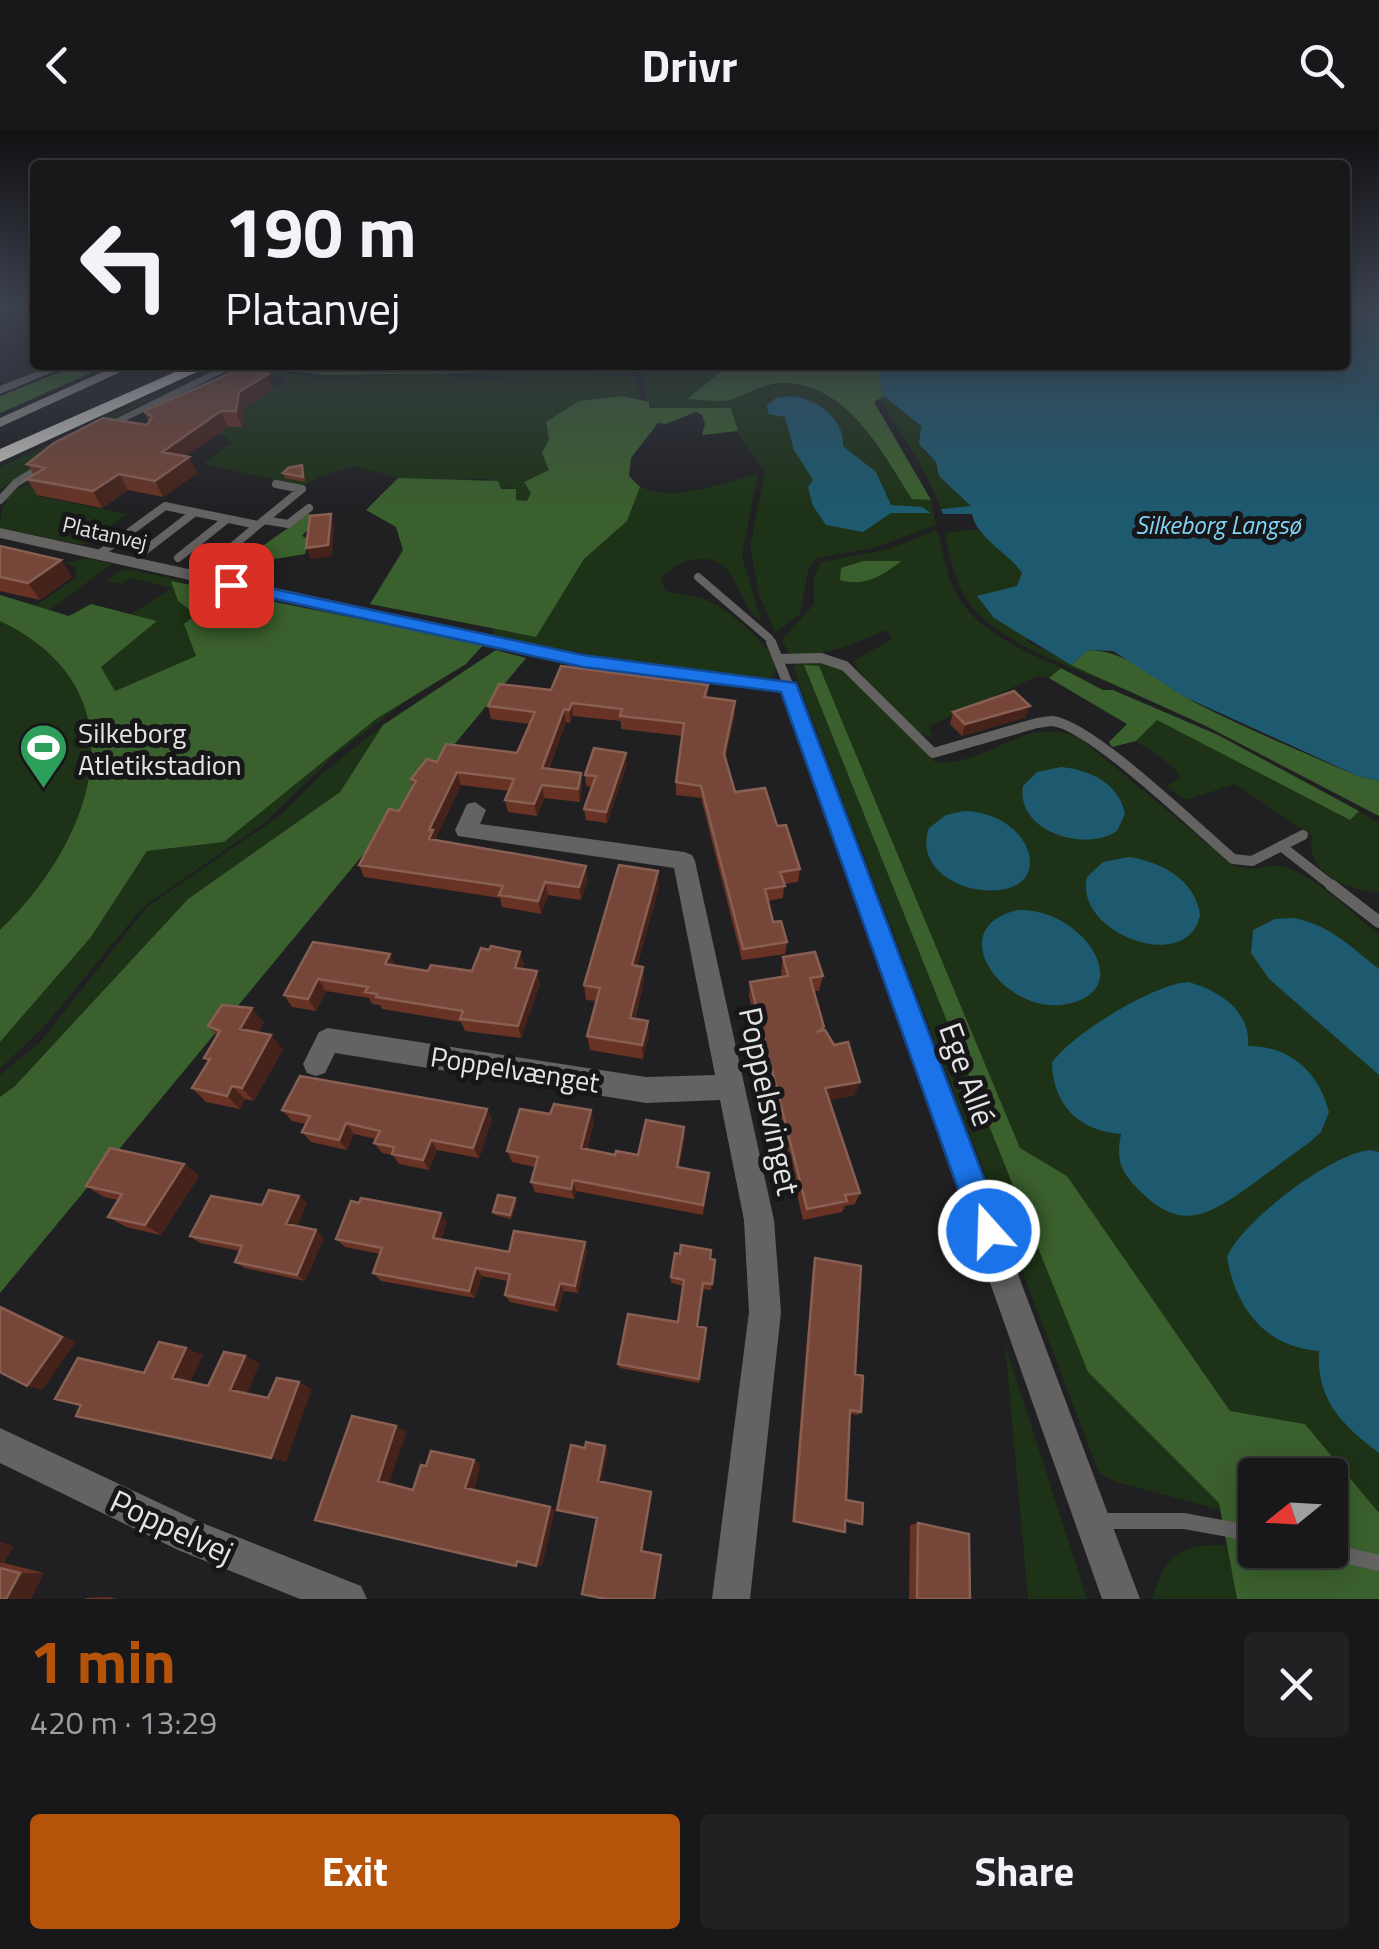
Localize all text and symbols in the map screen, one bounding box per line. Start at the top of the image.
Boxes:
text: Drivr [641,31,738,99]
icon: back [30,38,85,93]
icon: search [1294,38,1349,93]
text: 190 m [225,178,417,284]
icon: left [60,200,190,330]
text: Platanvej [225,274,401,342]
water label: Silkeborg Langsø [1135,506,1302,544]
street label: Platanvej [59,507,151,559]
pin [189,543,274,628]
icon: arrive [204,558,259,613]
place label: Silkeborg Atletikstadion [78,711,242,786]
sports icon: Silkeborg Atletikstadion [17,722,69,790]
street label: Poppelsvinget [727,1003,813,1199]
street label: Ege Allé [927,1016,1009,1132]
street label: Poppelvænget [427,1034,603,1104]
position arrow [937,1179,1041,1283]
north arrow [1238,1458,1348,1568]
map controls [1238,1458,1348,1568]
street label: Poppelvej [102,1477,242,1575]
text: 1 min [30,1615,176,1706]
button: close [1244,1632,1349,1737]
text: 420 m · 13:29 [30,1698,217,1746]
button: Exit [30,1814,680,1929]
button: Share [700,1814,1349,1929]

